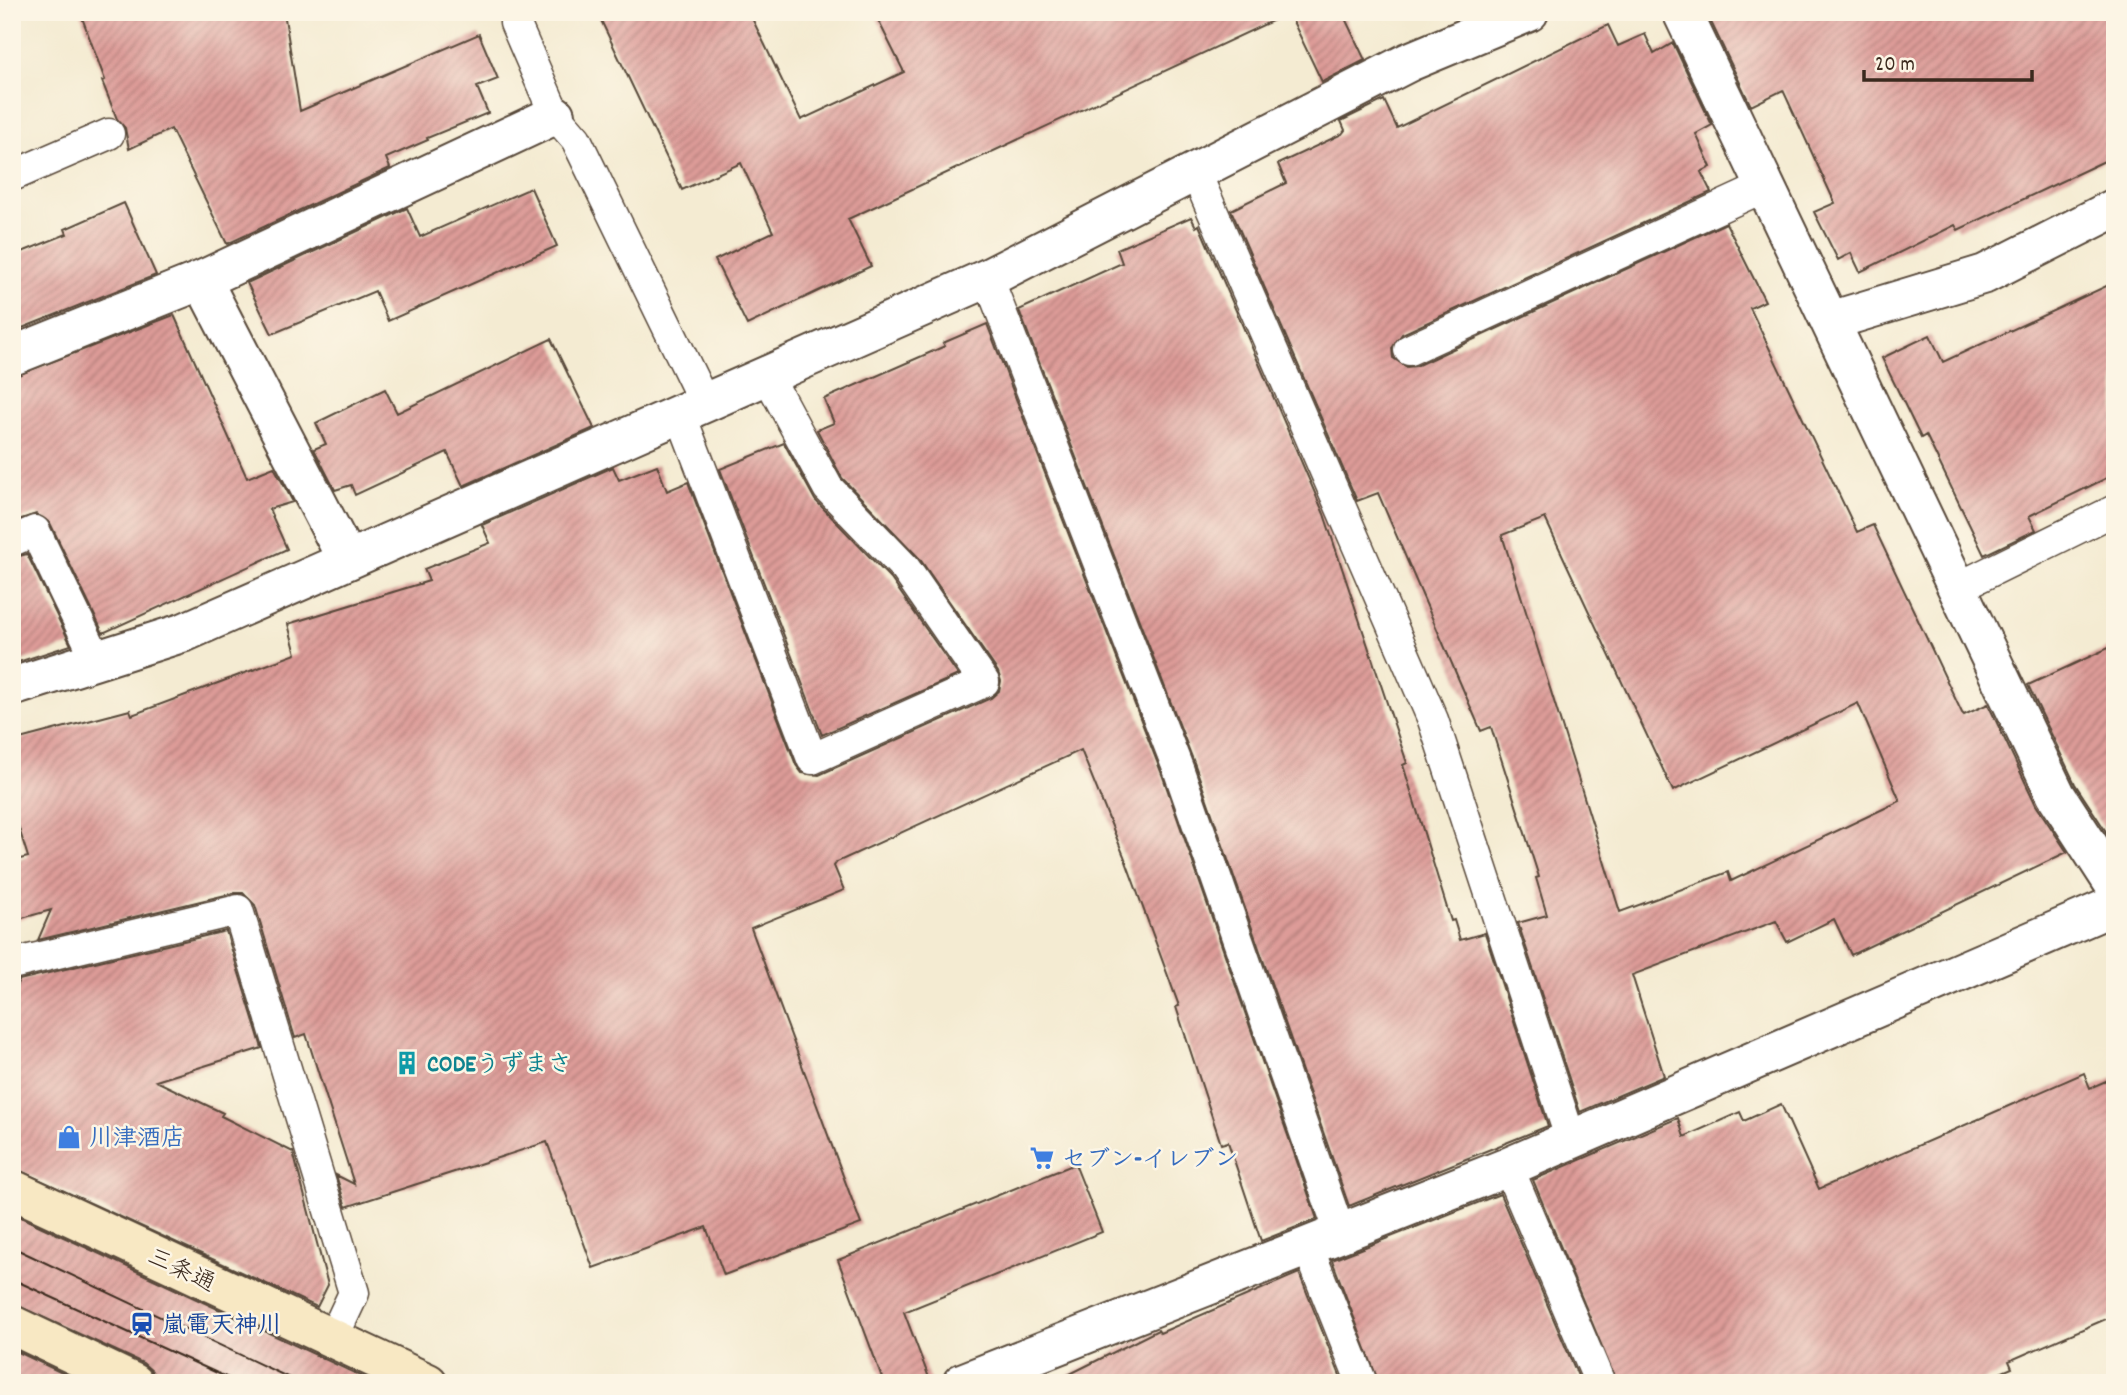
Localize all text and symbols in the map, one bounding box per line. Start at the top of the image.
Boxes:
scale bar [1864,38,2032,82]
text: 20 m [1875,51,1915,81]
building icon: CODEうずまさ [393,1049,421,1077]
place label: CODEうずまさ [427,1049,572,1083]
shop icon: 川津酒店 [55,1123,83,1151]
place label: 川津酒店 [89,1123,185,1157]
supermarket icon: セブン-イレブン [1028,1144,1056,1172]
place label: セブン-イレブン [1062,1144,1238,1178]
street label: 三条通 [141,1241,221,1302]
station icon: 嵐電天神川 [128,1310,156,1338]
place label: 嵐電天神川 [162,1310,282,1344]

